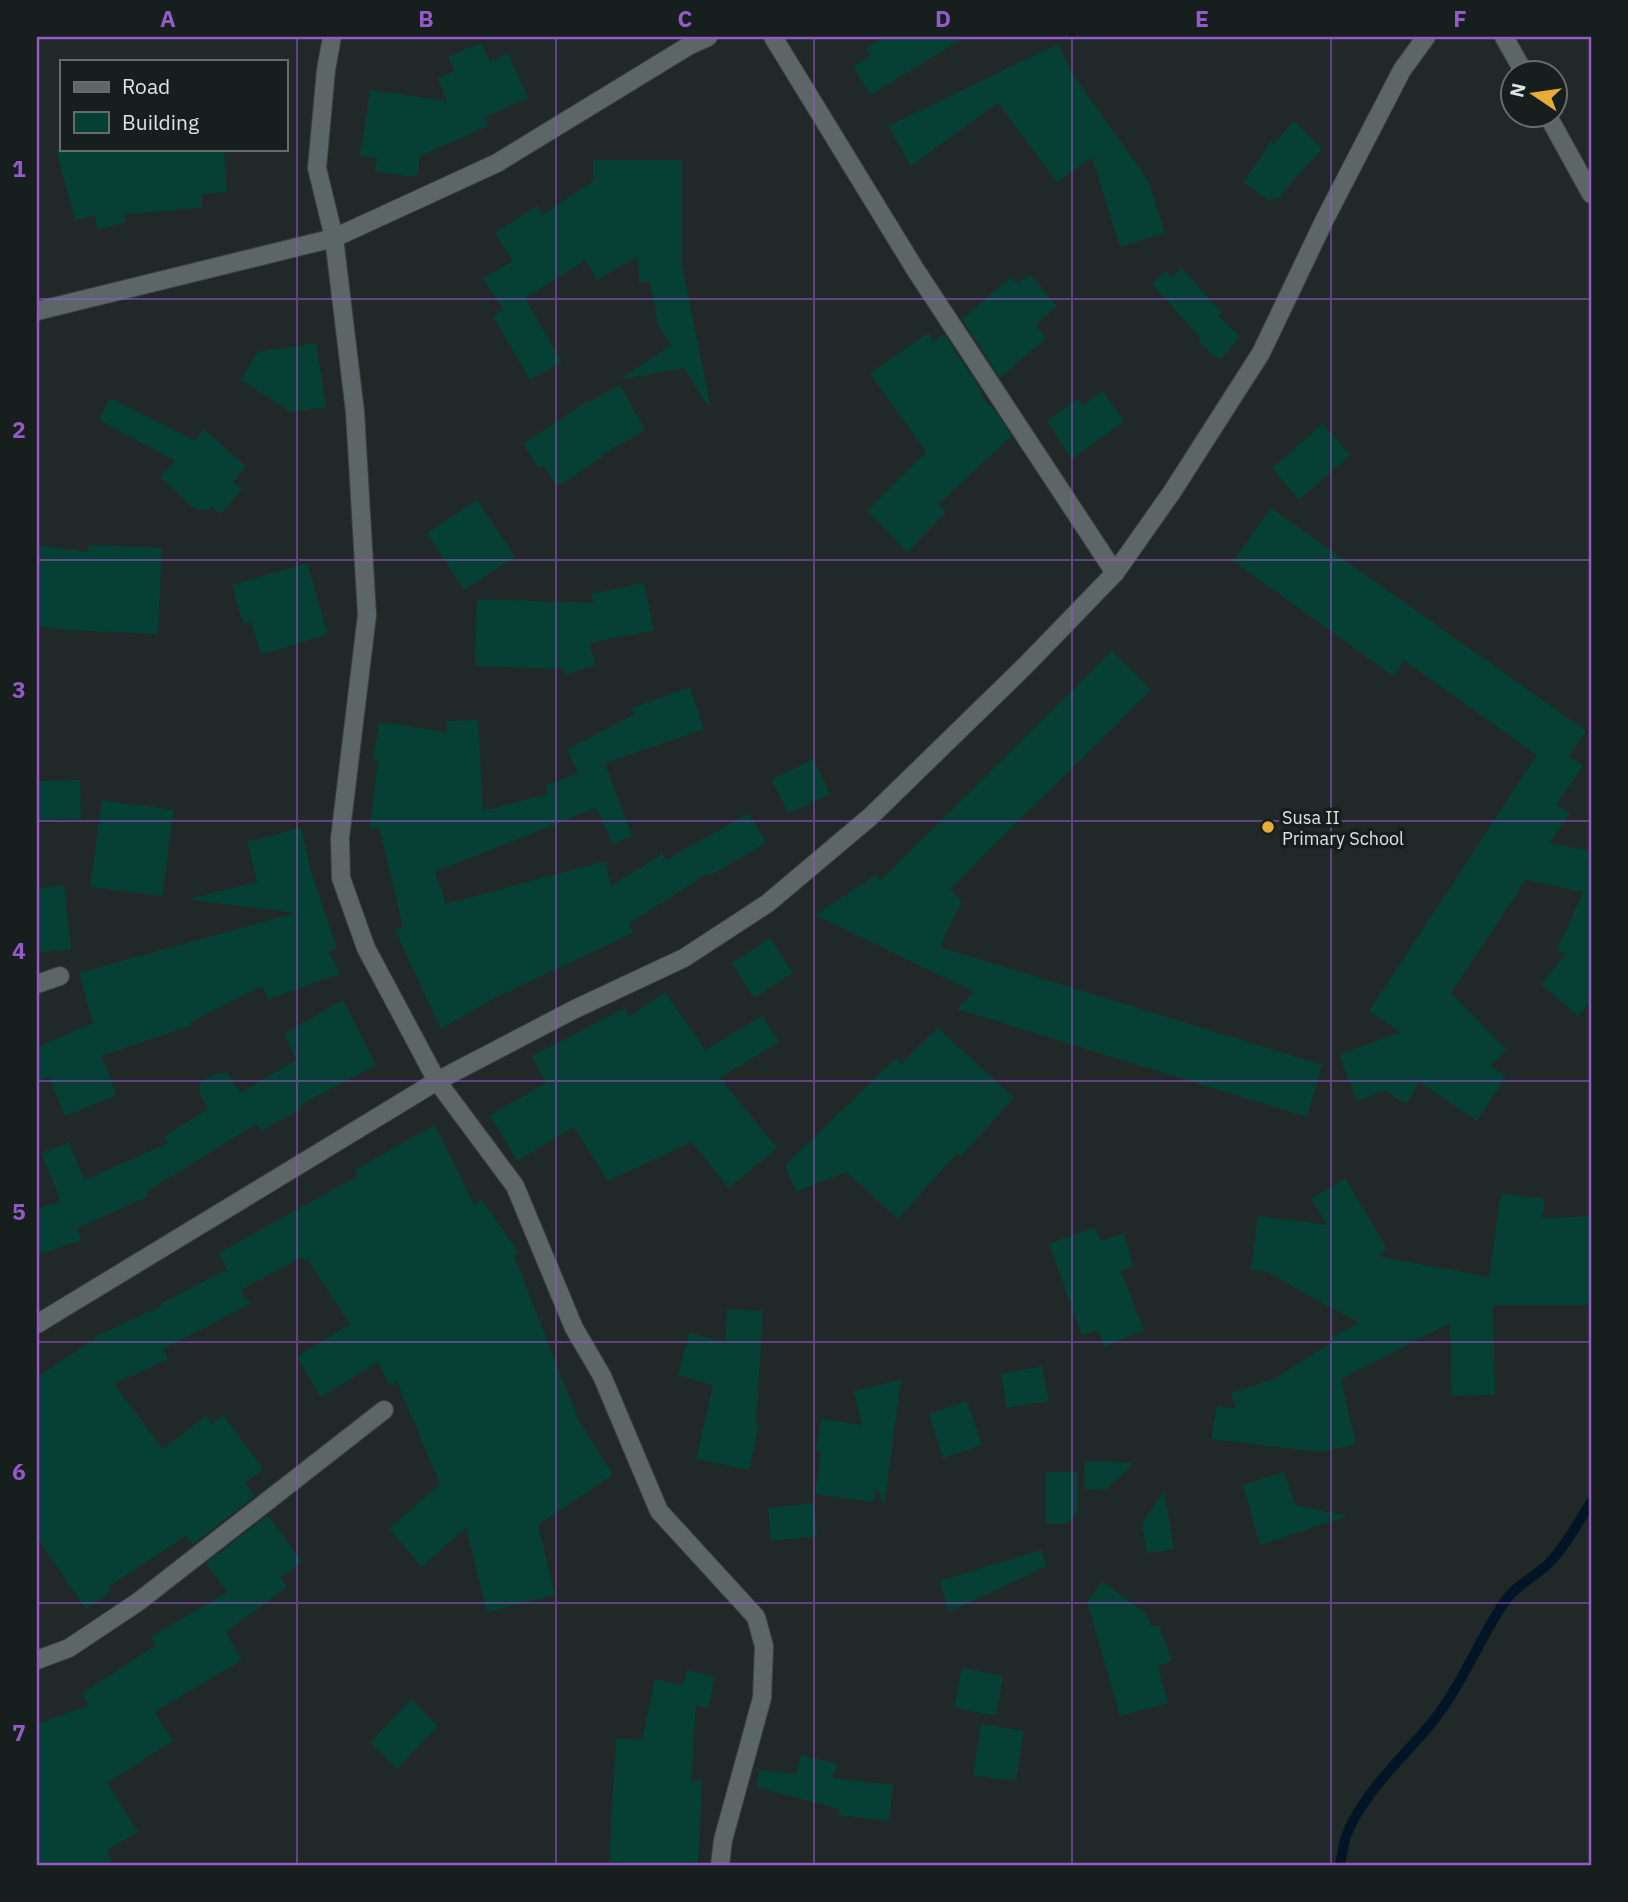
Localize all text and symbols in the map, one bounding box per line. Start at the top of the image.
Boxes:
text: A [160,3,176,33]
text: B [418,3,434,33]
text: C [678,3,693,33]
text: D [935,3,951,33]
text: E [1195,3,1209,33]
text: F [1453,3,1467,33]
legend [60,60,287,150]
north arrow [1498,60,1568,130]
text: Road [122,72,170,100]
text: N [1504,81,1531,100]
text: Building [122,108,199,136]
text: 1 [12,153,26,183]
text: 2 [12,414,26,444]
text: 3 [12,674,26,704]
place label: Susa II Primary School [1282,806,1404,850]
marker: Susa II Primary School [1260,819,1276,835]
text: 4 [12,935,26,965]
text: 5 [12,1196,26,1226]
text: 6 [12,1456,26,1486]
text: 7 [12,1717,26,1747]

